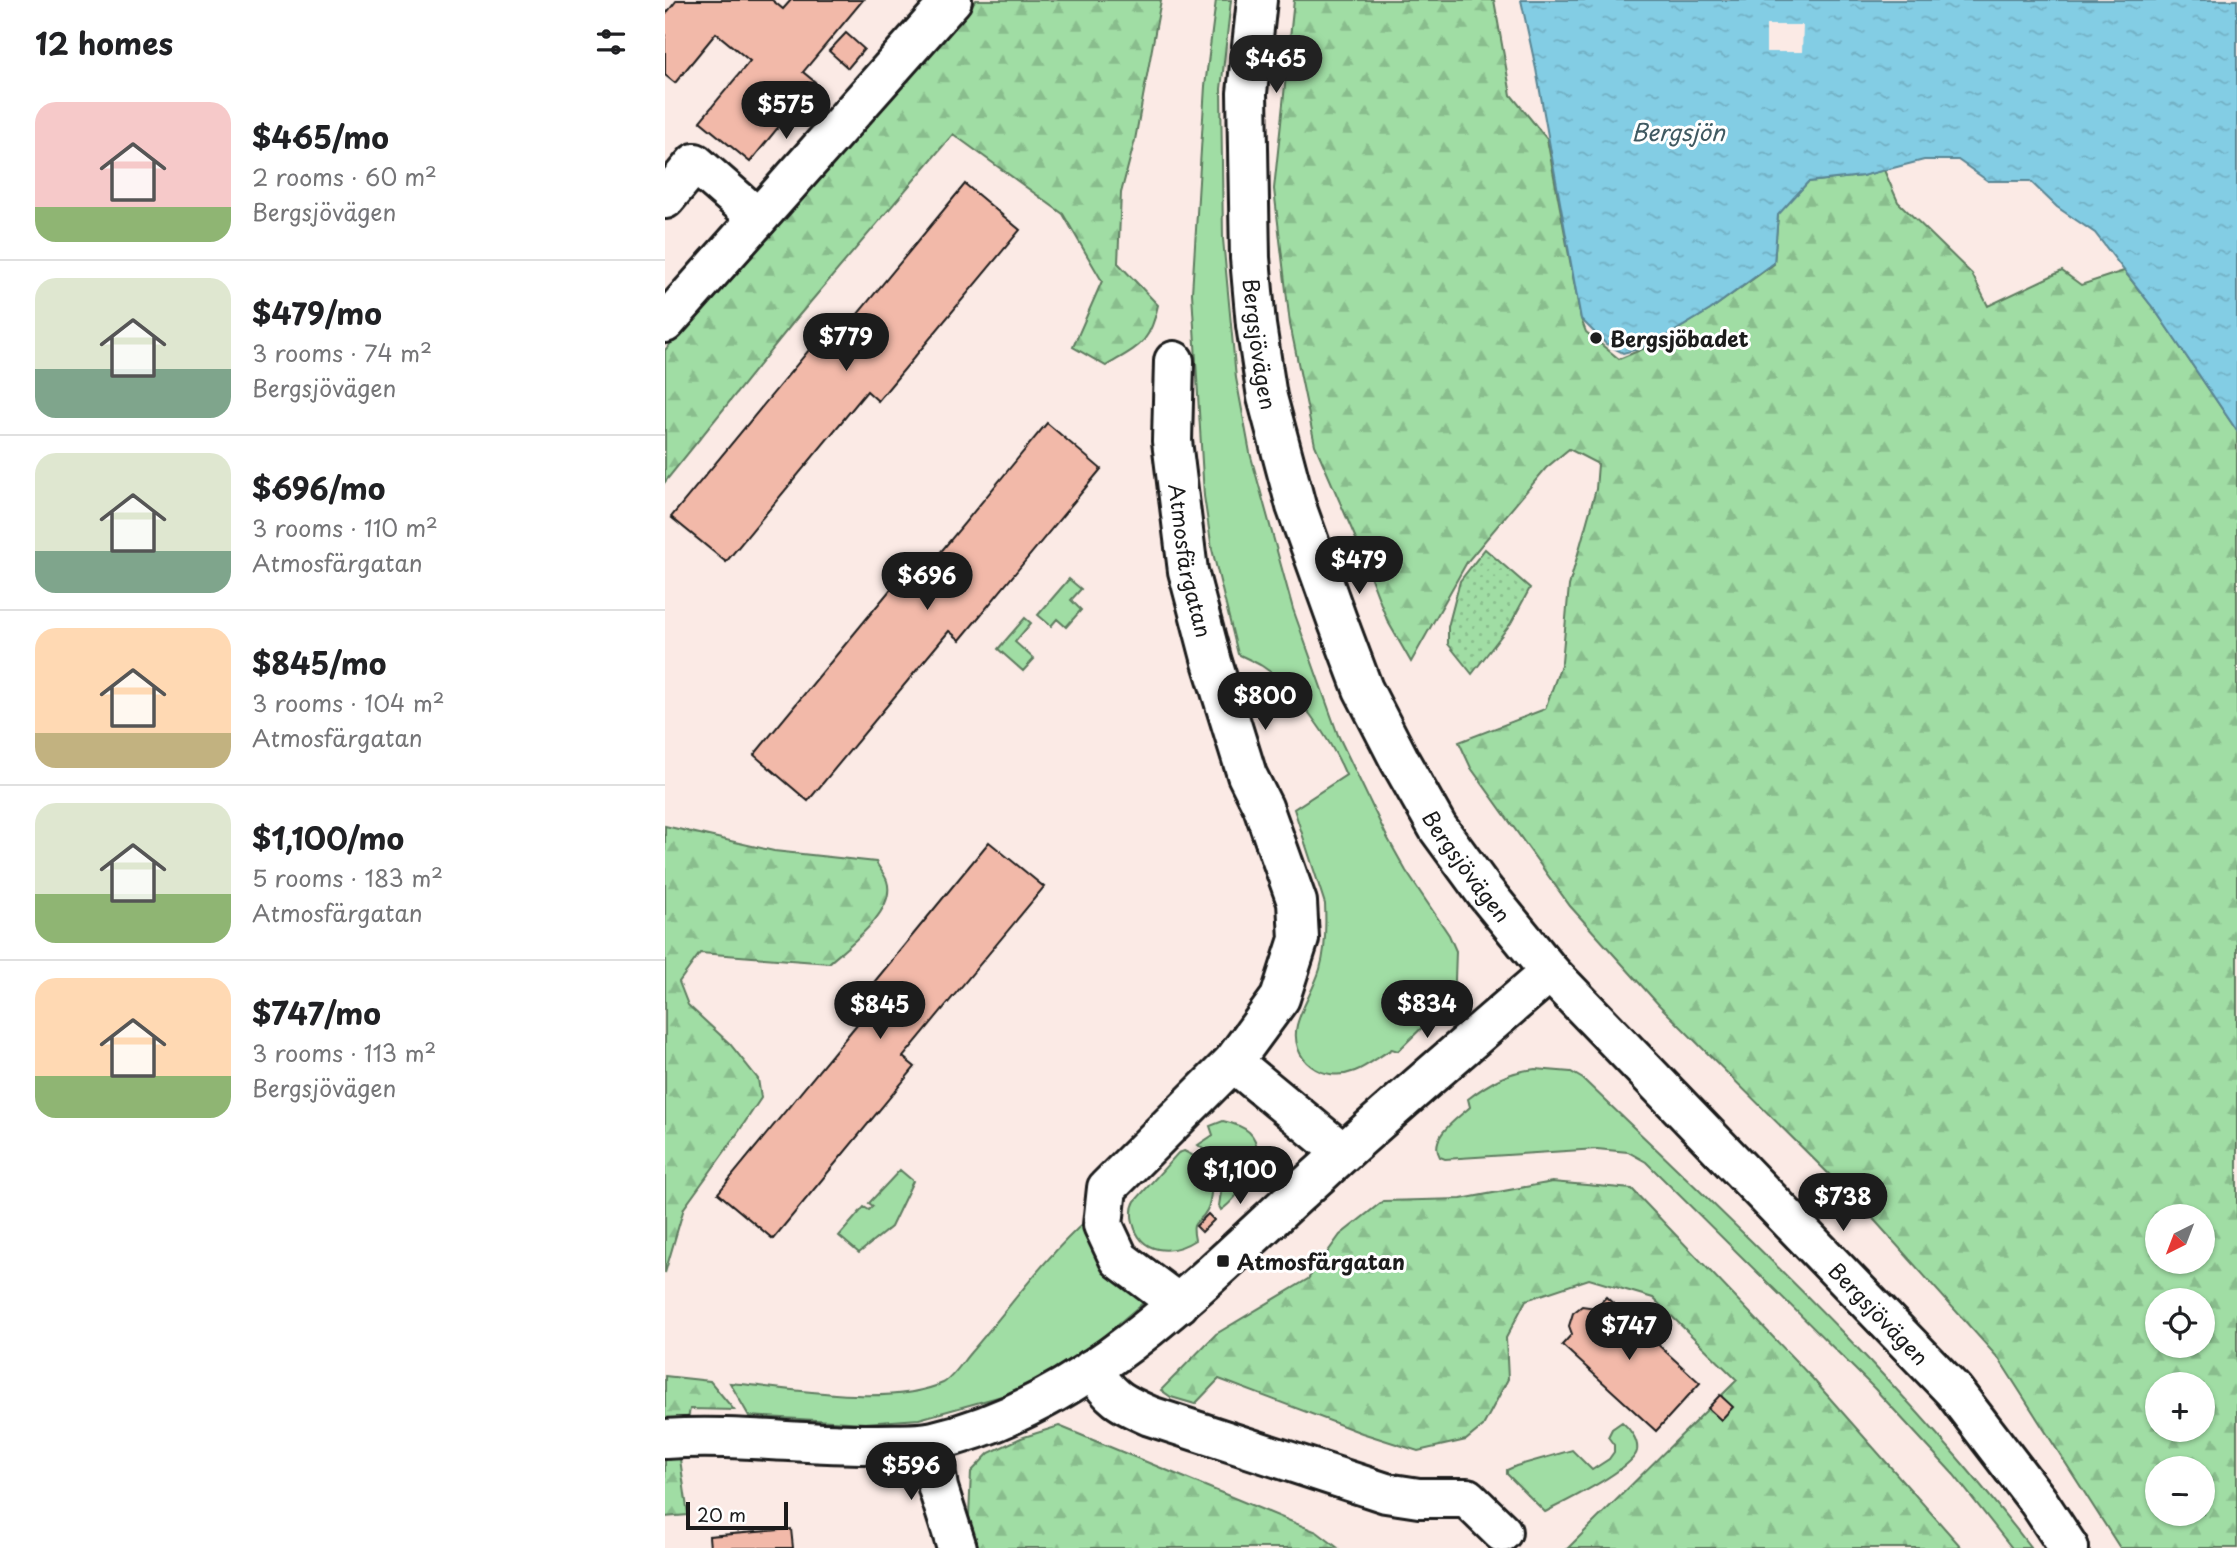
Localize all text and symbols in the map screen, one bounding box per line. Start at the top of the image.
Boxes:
text: 12 homes [35,20,173,65]
icon: filters [592,23,630,61]
pin: $465 [1235,36,1317,95]
text: $465 [1245,40,1307,75]
pin: $575 [745,82,827,141]
text: $575 [757,86,815,121]
text: $465/mo [252,114,389,159]
water label: Bergsjön [1631,114,1726,149]
icon: home [91,130,175,214]
text: 2 rooms · 60 m² [252,159,437,194]
text: Bergsjövägen [252,194,396,229]
street label: Bergsjövägen [1236,277,1286,413]
text: $479/mo [252,290,382,335]
icon: home [91,306,175,390]
pin: $779 [805,314,887,373]
text: $779 [819,318,873,353]
place label: Bergsjöbadet [1610,322,1749,354]
marker: Bergsjöbadet [1588,330,1604,346]
text: 3 rooms · 74 m² [252,335,432,370]
text: Bergsjövägen [252,370,396,405]
text: $696/mo [252,465,386,510]
icon: home [91,481,175,565]
street label: Atmosfärgatan [1161,482,1221,641]
text: 3 rooms · 110 m² [252,510,438,545]
pin: $479 [1318,536,1400,596]
text: $479 [1331,541,1387,576]
text: Atmosfärgatan [252,545,423,580]
pin: $696 [886,552,968,612]
text: $696 [898,557,956,592]
text: $845/mo [252,640,386,685]
icon: home [91,656,175,740]
pin: $800 [1224,672,1306,732]
text: $800 [1233,677,1297,712]
text: 3 rooms · 104 m² [252,685,445,720]
text: Atmosfärgatan [252,720,423,755]
street label: Bergsjövägen [1415,804,1519,929]
text: $1,100/mo [252,815,404,860]
icon: home [91,831,175,915]
text: 5 rooms · 183 m² [252,860,443,895]
text: Atmosfärgatan [252,895,423,930]
pin: $834 [1386,981,1468,1040]
pin: $845 [839,982,921,1041]
text: $834 [1397,985,1457,1020]
text: $845 [850,986,910,1021]
text: $747/mo [252,990,381,1035]
icon: home [91,1006,175,1090]
text: 3 rooms · 113 m² [252,1035,436,1070]
text: Bergsjövägen [252,1070,396,1105]
pin: $1,100 [1183,1146,1297,1206]
text: $1,100 [1203,1151,1277,1186]
pin: $738 [1802,1174,1884,1233]
text: $738 [1814,1178,1872,1213]
north arrow [2145,1204,2215,1274]
map controls [2145,1204,2215,1526]
place label: Atmosfärgatan [1237,1245,1405,1277]
marker: Atmosfärgatan [1215,1253,1231,1269]
street label: Bergsjövägen [1822,1255,1936,1372]
button: locate [2145,1288,2215,1358]
pin: $747 [1588,1302,1670,1362]
text: $747 [1601,1307,1657,1342]
button: + [2145,1372,2215,1442]
pin: $596 [870,1442,952,1502]
text: $596 [882,1447,940,1482]
button: − [2145,1456,2215,1526]
scale bar [686,1499,787,1531]
text: 20 m [697,1500,746,1528]

